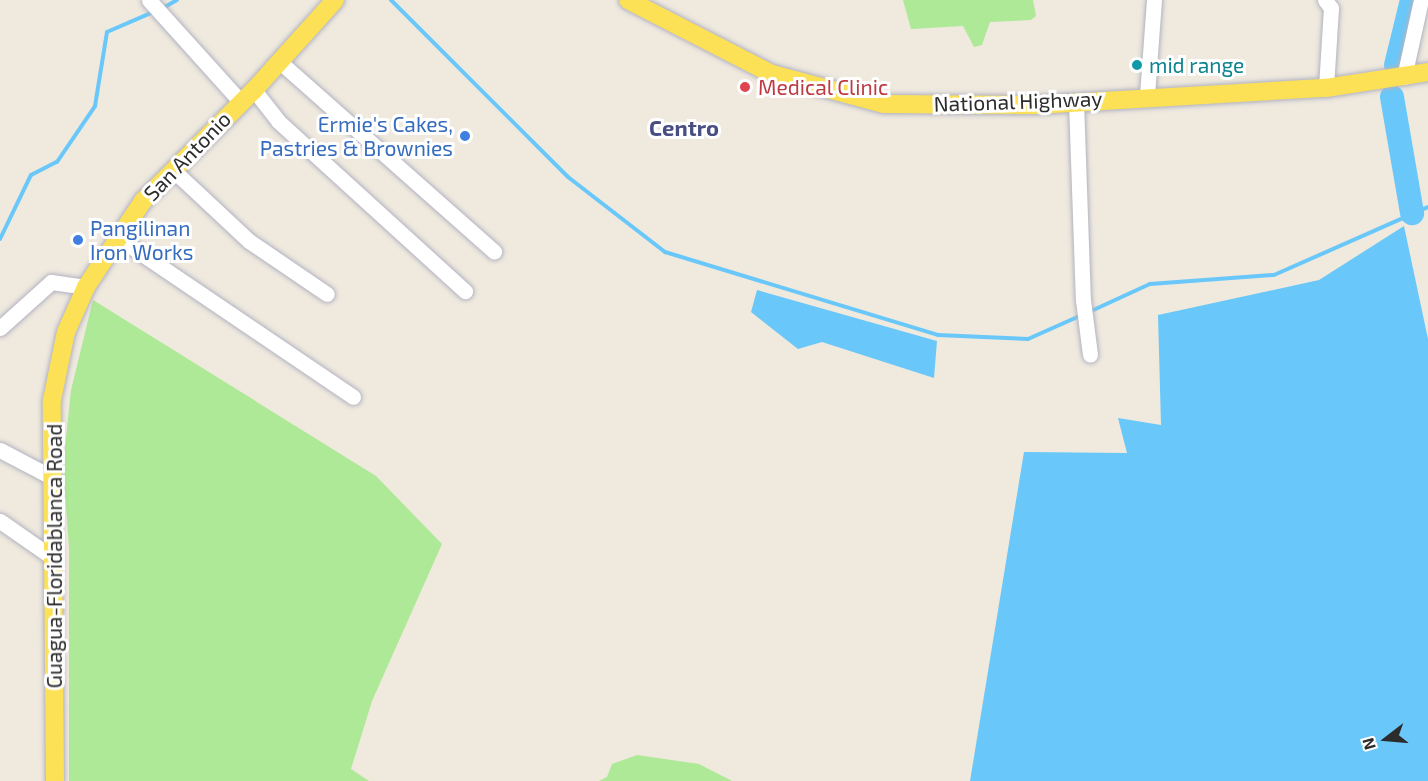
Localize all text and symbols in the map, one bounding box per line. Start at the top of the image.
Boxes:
place label: mid range [1149,52,1244,78]
marker: mid range [1130,58,1144,72]
place label: Medical Clinic [758,74,889,100]
marker: Medical Clinic [736,78,754,96]
street label: National Highway [933,85,1103,117]
street label: San Antonio [138,106,236,206]
place label: Ermie's Cakes, Pastries & Brownies [260,111,453,161]
district label: Centro [649,115,719,141]
marker: Ermie's Cakes, Pastries & Brownies [458,129,472,143]
place label: Pangilinan Iron Works [90,215,194,265]
marker: Pangilinan Iron Works [71,233,85,247]
street label: Guagua-Floridablanca Road [41,424,67,688]
north arrow [1356,709,1416,769]
text: N [1357,736,1379,752]

